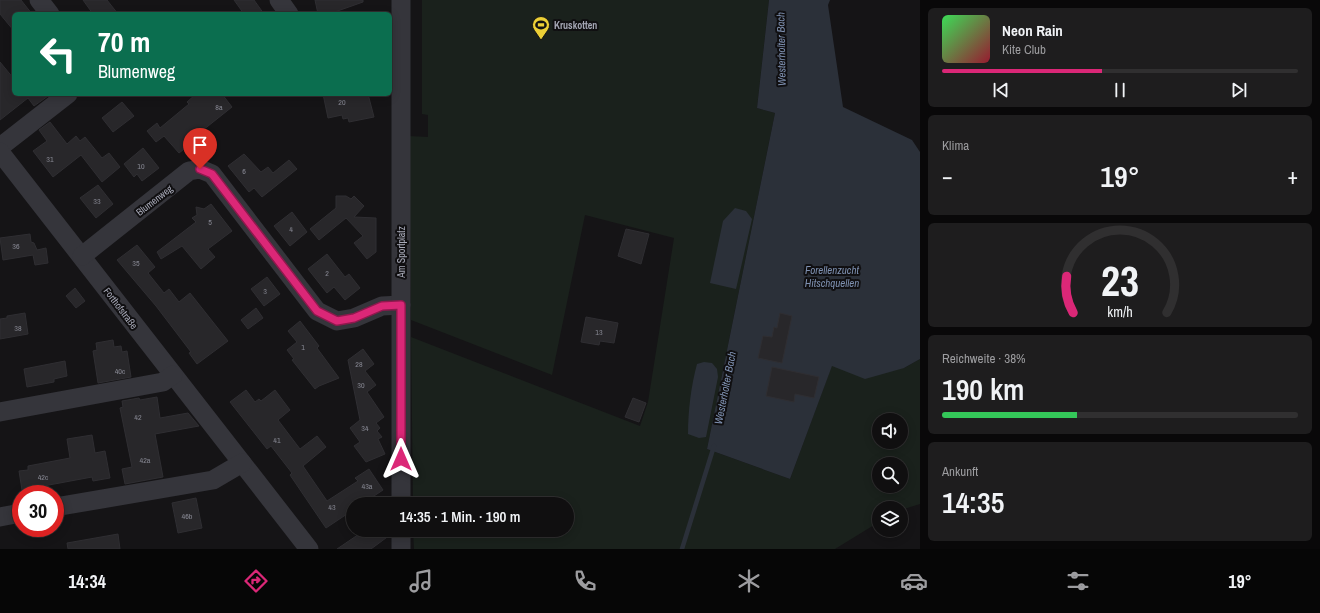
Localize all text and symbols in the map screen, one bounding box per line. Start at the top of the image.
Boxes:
water label: Westerholter Bach [773,12,789,86]
sports icon: Kruskotten [531,15,551,40]
place label: Kruskotten [554,19,597,32]
text: Neon Rain [1002,20,1063,41]
text: 70 m [98,23,150,61]
icon: left [32,28,84,80]
text: Kite Club [1002,41,1046,58]
text: Blumenweg [98,59,175,84]
icon: previous [990,79,1012,101]
icon: pause [1109,79,1131,101]
icon: next [1228,79,1250,101]
house number: 20 [338,97,346,107]
house number: 8a [215,102,223,112]
pin [183,128,217,169]
icon: arrive [189,134,211,156]
text: Klima [942,137,969,154]
house number: 31 [46,154,54,164]
text: 19° [1100,156,1140,196]
house number: 10 [137,161,145,171]
text: − [942,161,953,191]
text: + [1287,161,1298,191]
house number: 6 [242,166,246,176]
street label: Blumenweg [133,182,176,219]
house number: 33 [93,196,101,206]
house number: 5 [208,217,212,227]
house number: 4 [289,224,293,234]
street label: Am Sportplatz [395,226,408,279]
house number: 36 [12,241,20,251]
text: 23 [1101,252,1139,308]
house number: 35 [132,258,140,268]
water label: Forellenzucht Hitschquellen [805,263,859,290]
house number: 2 [325,268,329,278]
street label: Forthofstraße [101,285,141,332]
house number: 3 [263,286,267,296]
text: km/h [1107,301,1133,320]
house number: 38 [14,323,22,333]
house number: 13 [595,327,603,337]
house number: 1 [301,342,305,352]
water label: Westerholter Bach [711,350,739,426]
text: Reichweite · 38% [942,350,1026,367]
house number: 28 [355,359,363,369]
house number: 40c [115,366,126,376]
text: 190 km [942,369,1024,409]
house number: 30 [357,380,365,390]
house number: 42 [134,412,142,422]
map controls [872,413,908,537]
button: sound [872,413,908,449]
house number: 34 [361,423,369,433]
house number: 41 [273,435,281,445]
position arrow [380,438,422,480]
house number: 42a [140,455,151,465]
button: search [872,457,908,493]
text: Ankunft [942,463,978,480]
house number: 42c [38,472,49,482]
house number: 43a [362,481,373,491]
text: 14:35 [942,482,1004,522]
speed limit sign: 30 [12,485,64,537]
button: layers [872,501,908,537]
house number: 43 [328,502,336,512]
text: 14:35 · 1 Min. · 190 m [399,506,521,527]
house number: 46b [182,511,193,521]
icon: directions [242,567,270,595]
icon: music [407,567,435,595]
icon: phone [571,567,599,595]
icon: climate [735,567,763,595]
icon: car [900,567,928,595]
icon: filters [1064,567,1092,595]
text: 14:34 [68,569,106,594]
text: 19° [1228,569,1252,594]

